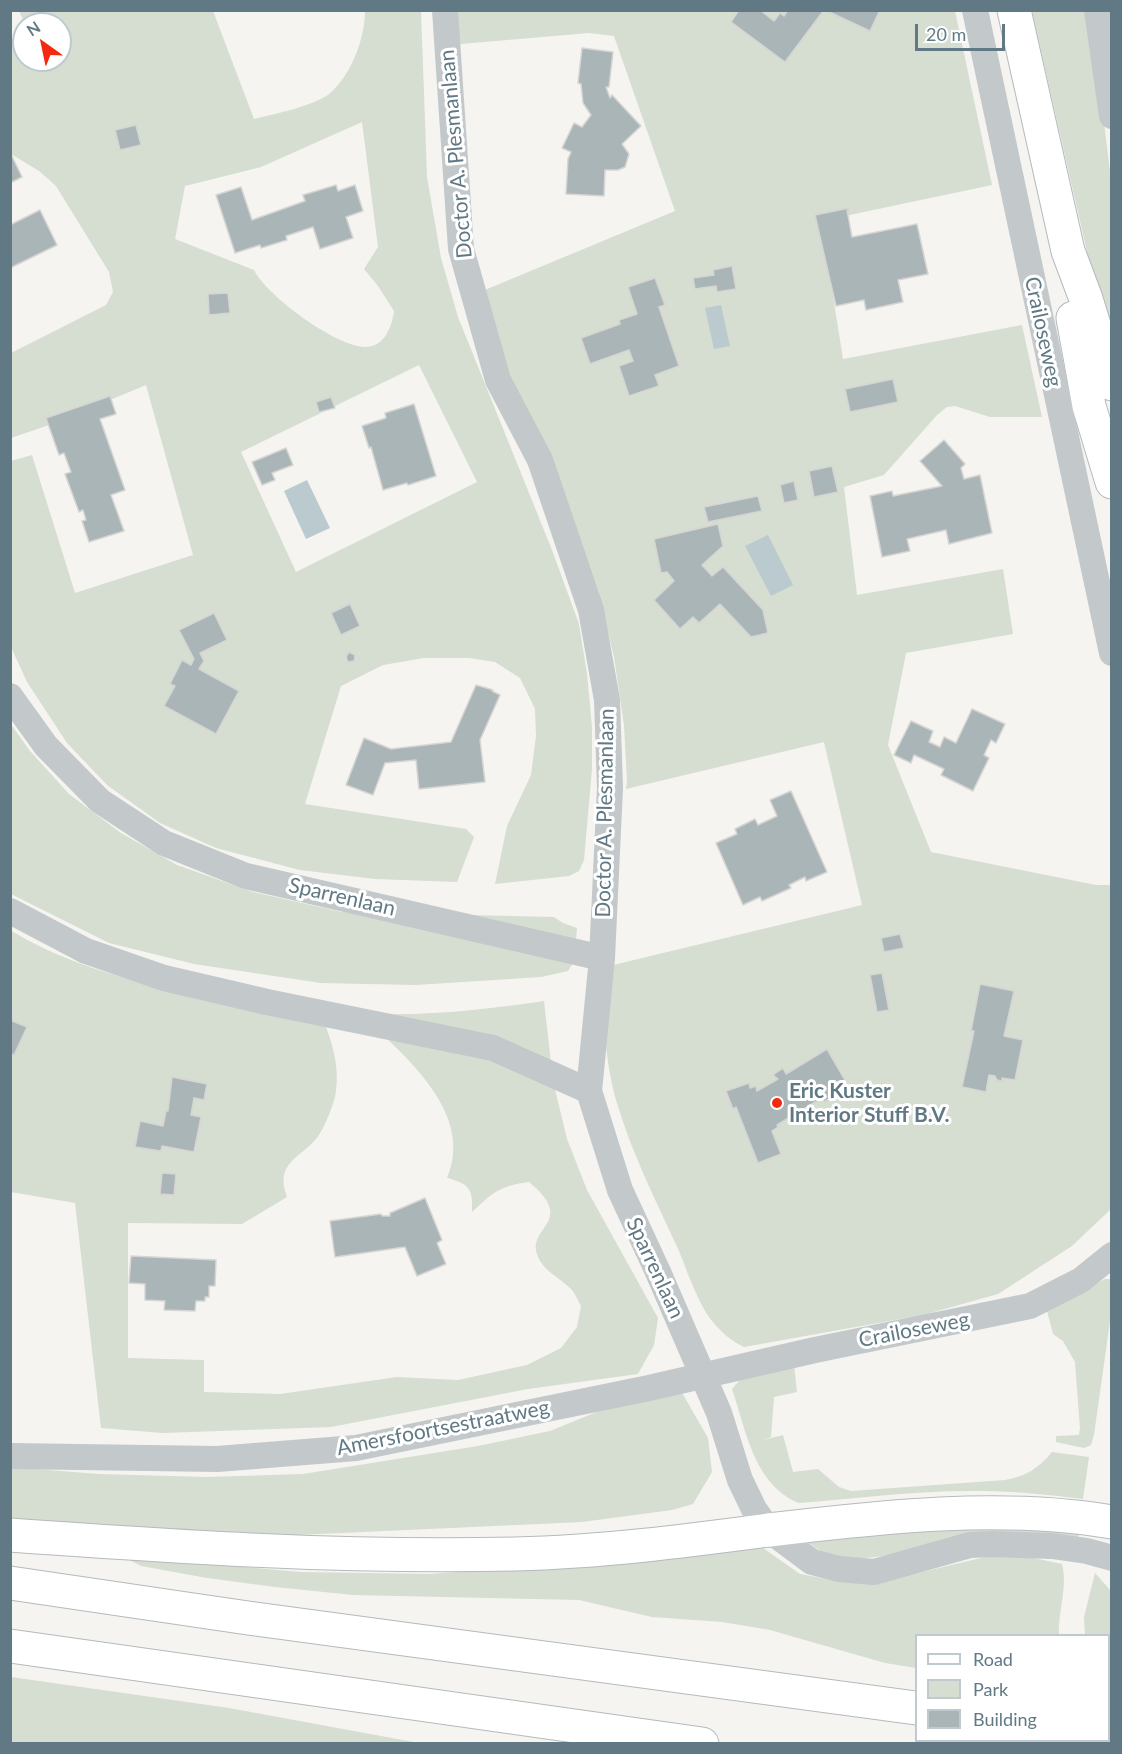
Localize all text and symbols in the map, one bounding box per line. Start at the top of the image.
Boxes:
north arrow [12,12,72,72]
scale bar [918,12,1008,50]
text: N [23,17,43,39]
text: 20 m [926,23,966,45]
street label: Doctor A. Plesmanlaan [434,49,478,259]
street label: Crailoseweg [1019,274,1067,390]
street label: Doctor A. Plesmanlaan [591,708,619,918]
street label: Sparrenlaan [286,873,398,921]
place label: Eric Kuster Interior Stuff B.V. [789,1078,949,1128]
marker: Eric Kuster Interior Stuff B.V. [770,1096,784,1110]
street label: Sparrenlaan [621,1213,689,1323]
street label: Crailoseweg [857,1307,971,1353]
street label: Amersfoortsestraatweg [335,1395,551,1461]
legend [915,1634,1110,1742]
text: Road [973,1648,1013,1670]
text: Park [973,1678,1008,1700]
text: Building [973,1708,1037,1730]

